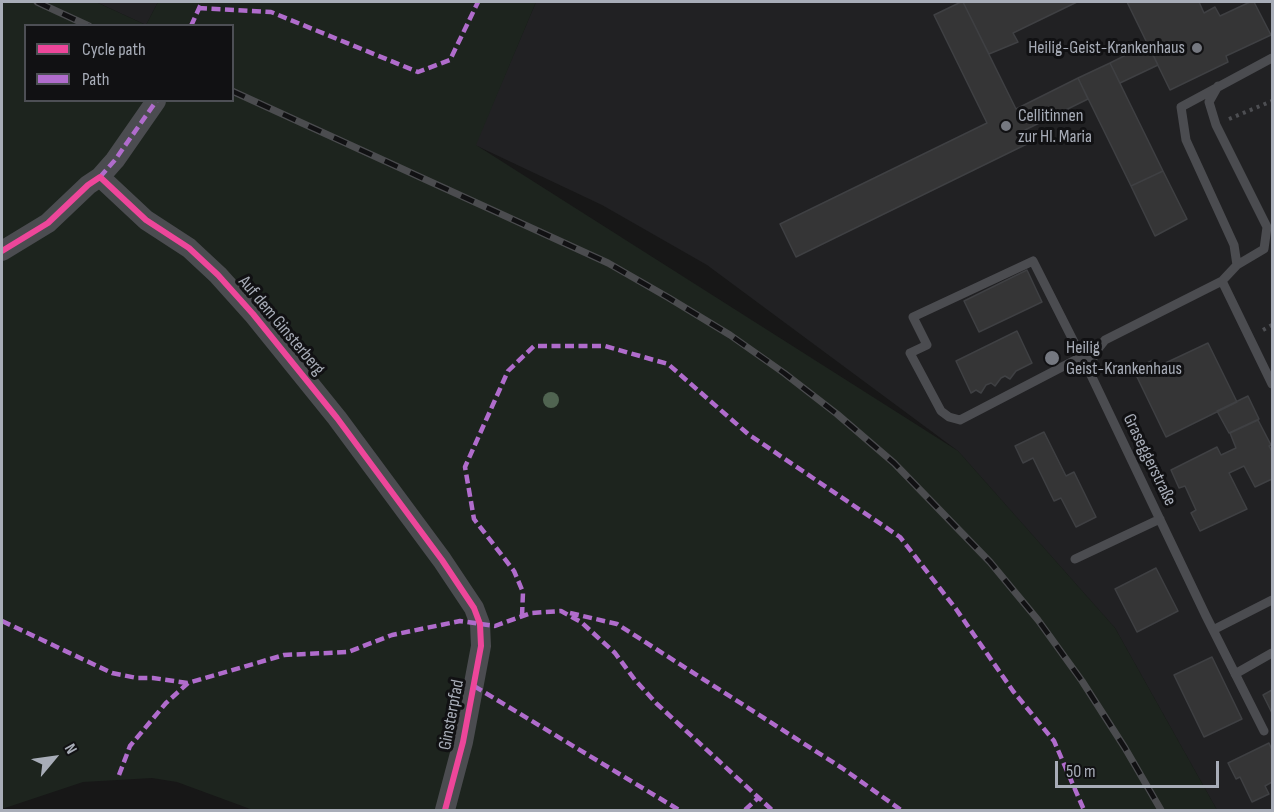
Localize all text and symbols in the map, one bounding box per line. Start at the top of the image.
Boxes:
legend [24,24,234,102]
place label: Heilig-Geist-Krankenhaus [1028,37,1185,59]
text: Cycle path [82,39,146,60]
marker: Heilig-Geist-Krankenhaus [1190,41,1204,55]
text: Path [82,69,110,90]
place label: Cellitinnen zur Hl. Maria [1018,105,1092,148]
marker: Cellitinnen zur Hl. Maria [999,119,1013,133]
street label: Auf dem Ginsterberg [233,272,329,380]
place label: Heilig Geist-Krankenhaus [1066,337,1182,380]
marker: Heilig Geist-Krankenhaus [1043,349,1061,367]
street label: Graseggerstraße [1117,411,1181,509]
street label: Ginsterpfad [435,678,469,752]
north arrow [24,728,84,788]
text: N [60,741,81,757]
scale bar [1058,749,1222,787]
text: 50 m [1066,761,1096,782]

